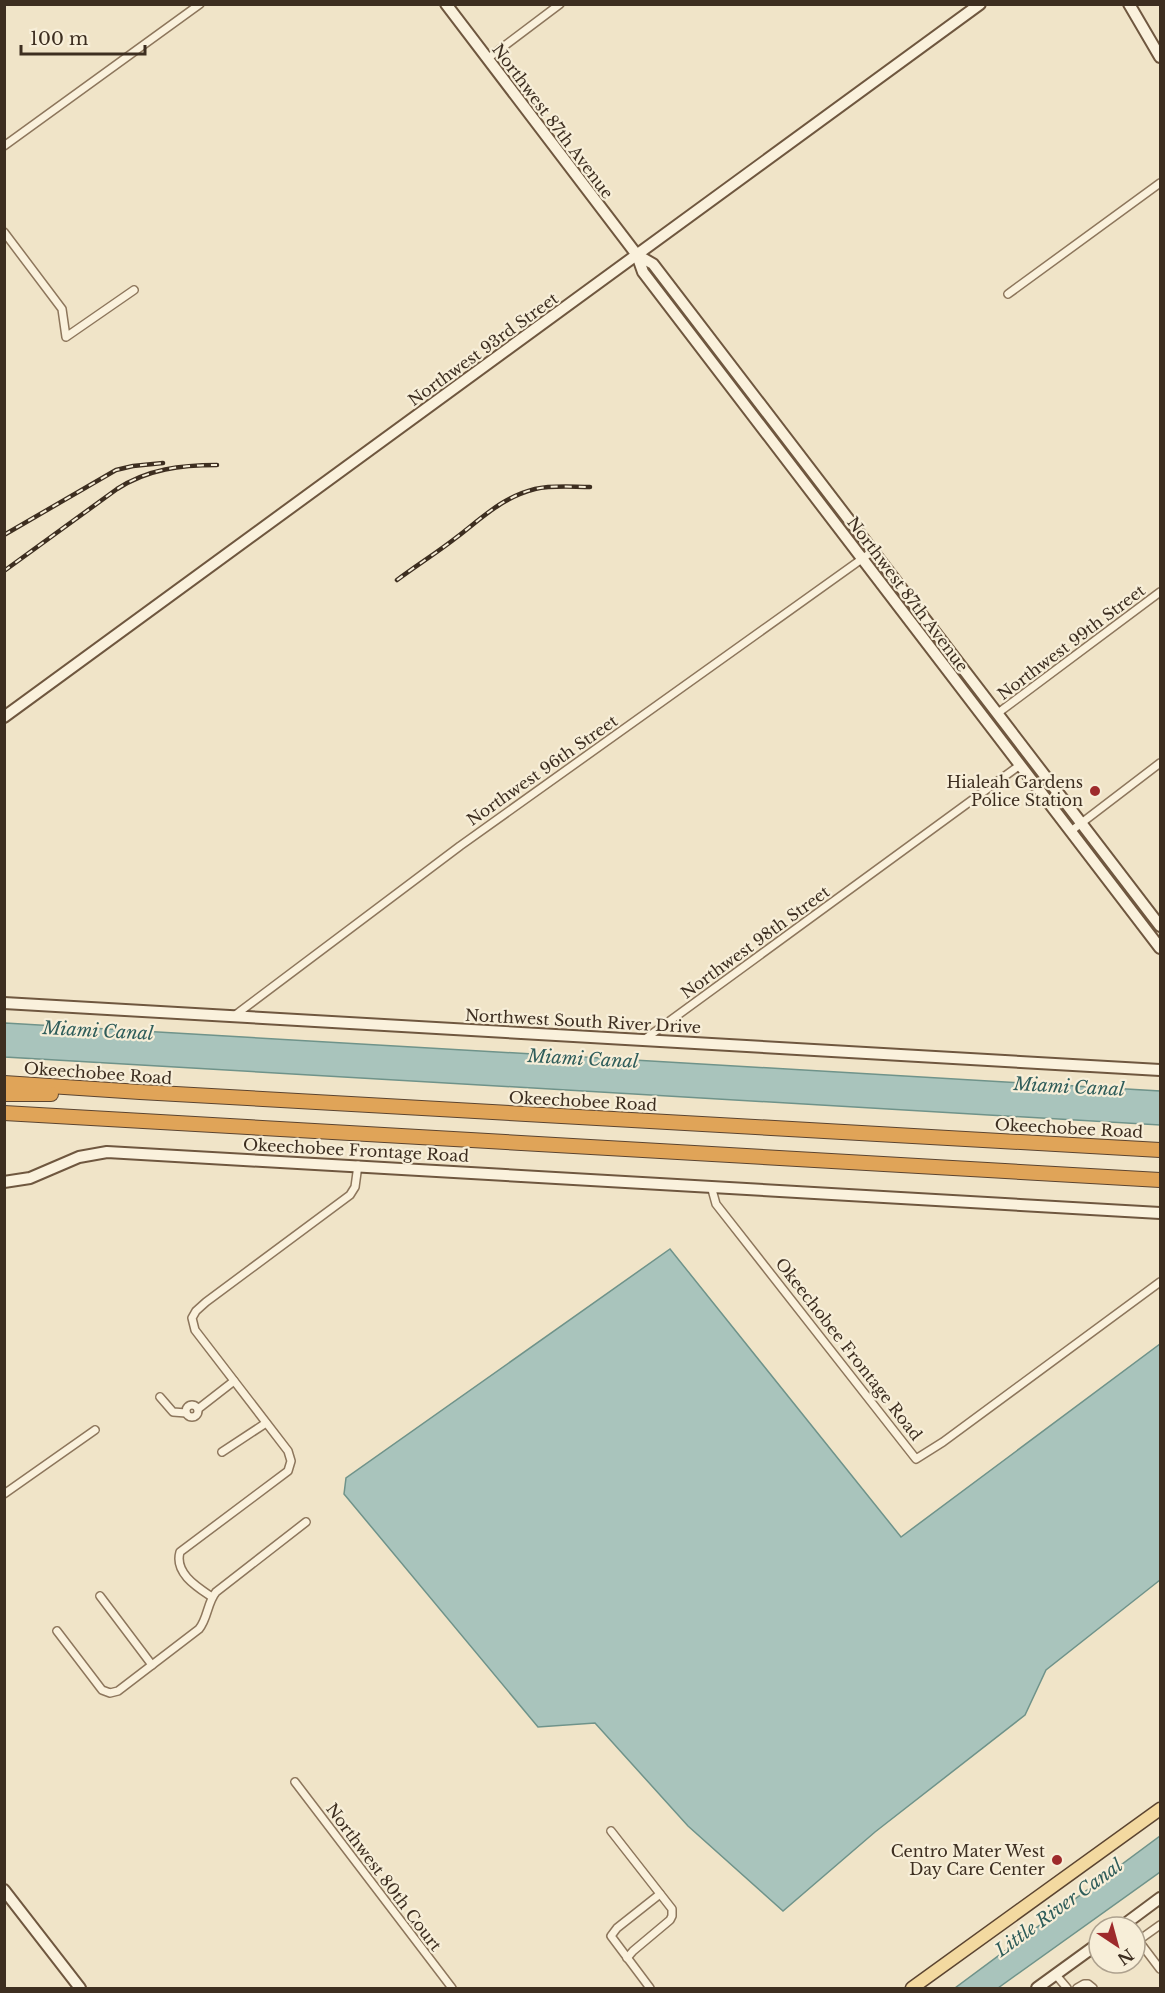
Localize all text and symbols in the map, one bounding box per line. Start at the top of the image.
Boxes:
scale bar [21,18,146,56]
text: 100 m [30,28,88,50]
street label: Northwest 87th Avenue [488,40,618,202]
street label: Northwest 93rd Street [404,288,562,410]
street label: Northwest 87th Avenue [843,513,973,675]
street label: Northwest 99th Street [993,580,1149,704]
street label: Northwest 96th Street [463,710,621,830]
place label: Hialeah Gardens Police Station [947,772,1083,810]
marker: Hialeah Gardens Police Station [1088,784,1102,798]
street label: Northwest 98th Street [677,881,833,1003]
street label: Northwest South River Drive [464,1005,702,1037]
water label: Miami Canal [41,1017,154,1045]
water label: Miami Canal [526,1045,639,1073]
street label: Okeechobee Road [23,1058,173,1088]
water label: Miami Canal [1012,1073,1125,1101]
street label: Okeechobee Road [508,1087,658,1115]
street label: Okeechobee Road [994,1114,1144,1142]
street label: Okeechobee Frontage Road [242,1134,470,1166]
street label: Okeechobee Frontage Road [771,1254,927,1444]
street label: Northwest 80th Court [322,1799,446,1955]
place label: Centro Mater West Day Care Center [891,1841,1045,1879]
marker: Centro Mater West Day Care Center [1050,1853,1064,1867]
water label: Little River Canal [990,1854,1127,1962]
north arrow [1087,1915,1147,1975]
text: N [1114,1945,1138,1970]

